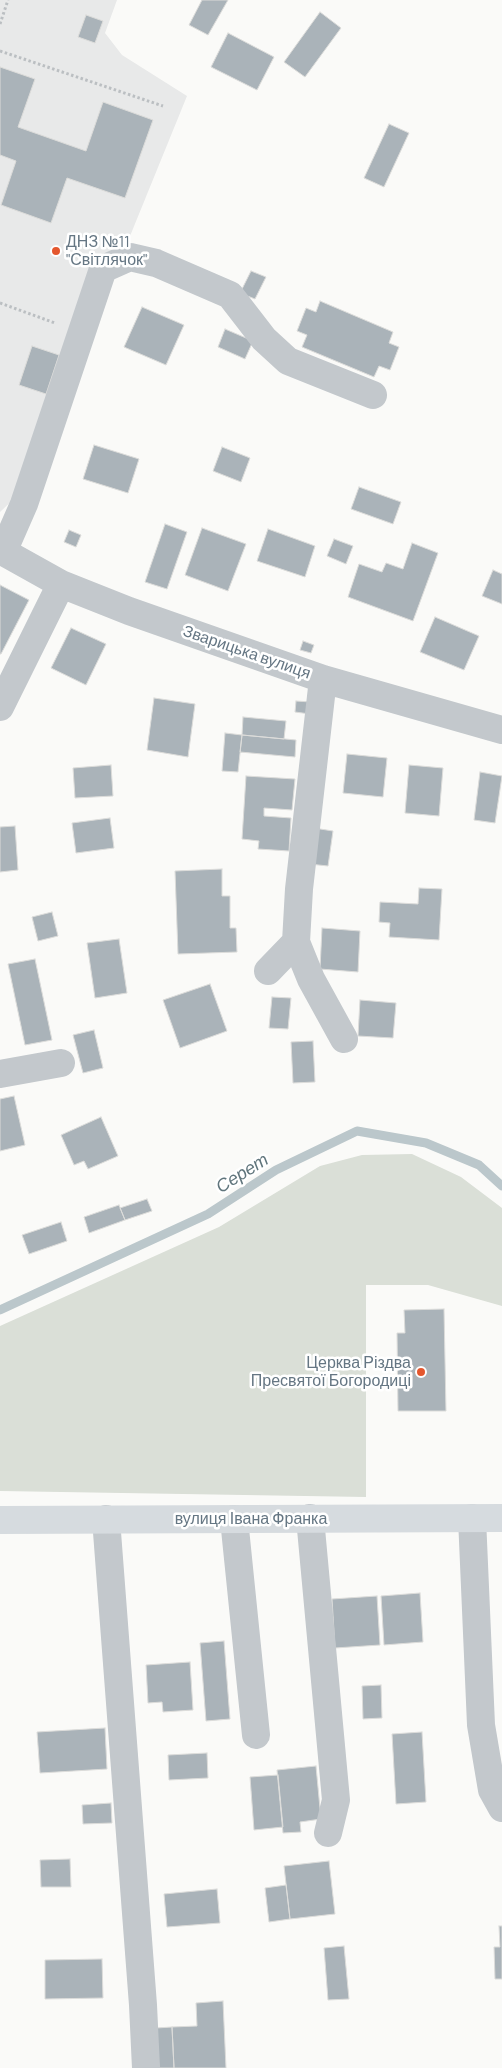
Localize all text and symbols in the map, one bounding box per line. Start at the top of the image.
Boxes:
place label: ДНЗ №11 "Світлячок" [66,232,147,270]
marker: ДНЗ №11 "Світлячок" [50,245,62,257]
street label: Зварицька вулиця [181,621,313,683]
water label: Серет [212,1149,272,1197]
place label: Церква Різдва Пресвятої Богородиці [251,1353,411,1391]
marker: Церква Різдва Пресвятої Богородиці [415,1366,427,1378]
street label: вулиця Івана Франка [175,1509,327,1529]

